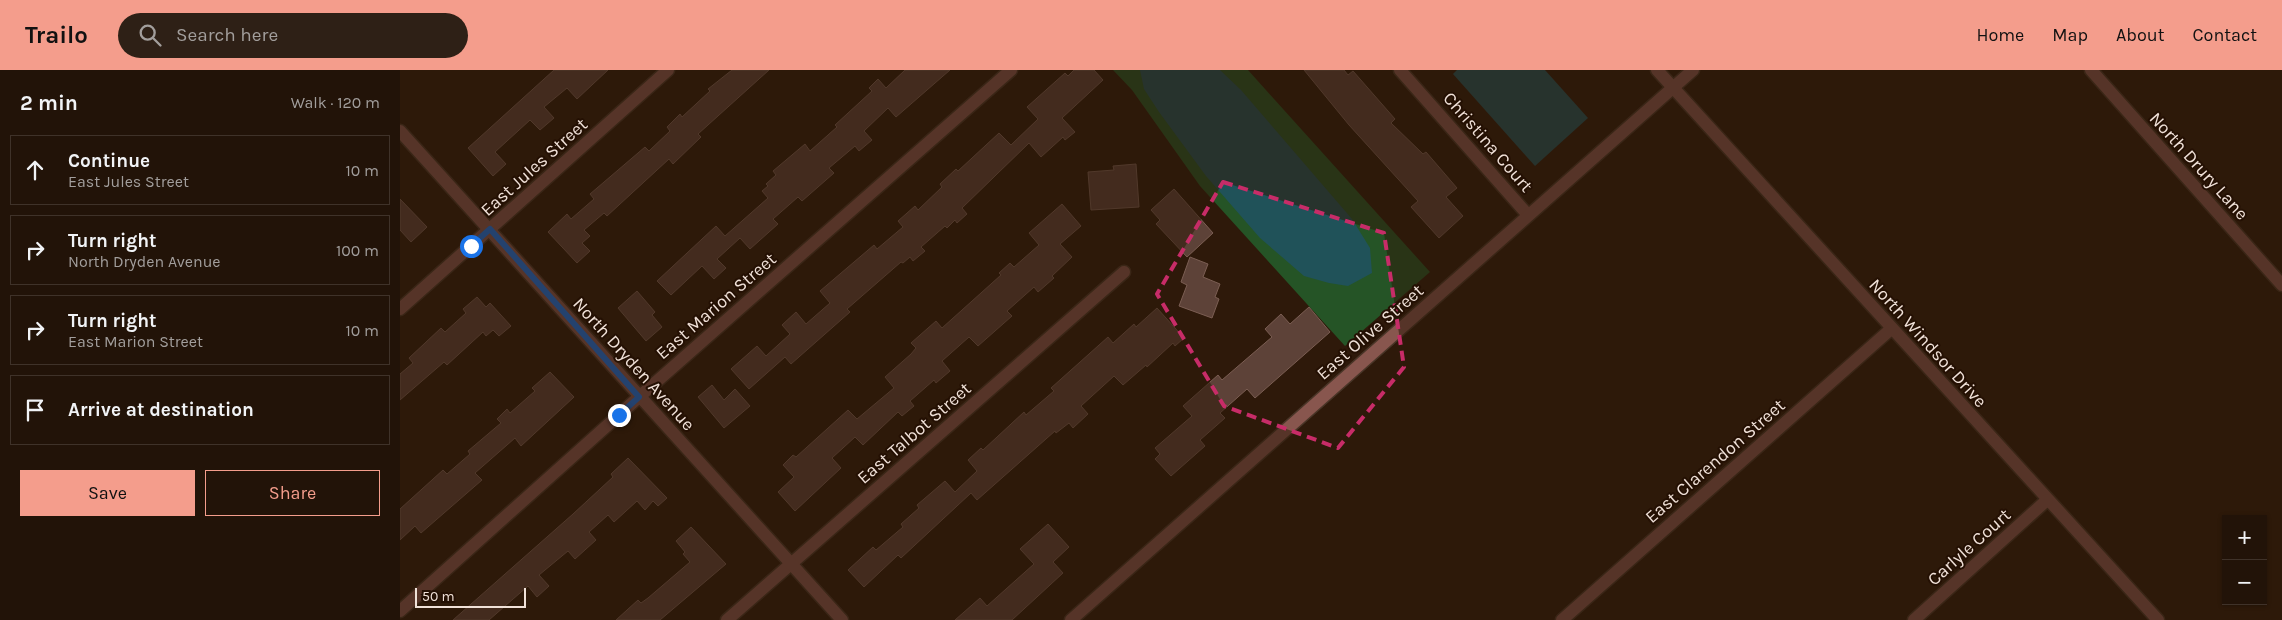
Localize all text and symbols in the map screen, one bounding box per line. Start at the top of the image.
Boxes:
search box [118,13,468,58]
text: Trailo [25,21,88,49]
icon: search [136,21,164,49]
text: Search here [176,24,278,46]
text: Home [1976,24,2024,46]
text: Map [2052,24,2088,46]
text: About [2116,24,2165,46]
text: Contact [2193,24,2257,46]
street label: Christina Court [1439,87,1538,197]
text: 2 min [20,91,78,115]
text: Walk · 120 m [291,93,380,112]
street label: North Drury Lane [2145,108,2253,224]
street label: East Jules Street [476,113,592,221]
text: Continue [68,150,150,172]
icon: ahead [21,156,49,184]
text: 10 m [345,161,379,180]
text: East Jules Street [68,172,189,191]
text: Turn right [68,230,157,252]
route start [460,235,483,258]
icon: right [21,236,49,264]
text: 100 m [336,241,379,260]
street label: East Marion Street [651,248,781,364]
text: North Dryden Avenue [68,252,221,271]
street label: North Windsor Drive [1864,274,1992,412]
street label: East Olive Street [1312,279,1428,384]
street label: North Dryden Avenue [568,293,700,435]
text: Turn right [68,310,157,332]
icon: right [21,316,49,344]
text: 10 m [345,321,379,340]
text: East Marion Street [68,332,203,351]
street label: East Talbot Street [852,377,976,489]
street label: East Clarendon Street [1641,394,1790,528]
icon: arrive [21,396,49,424]
text: Arrive at destination [68,399,254,421]
route end [608,404,631,427]
button: Save [20,470,195,516]
button: Share [205,470,380,516]
street label: Carlyle Court [1923,504,2015,590]
map controls [2222,515,2267,605]
button: + [2222,515,2267,560]
button: − [2222,560,2267,605]
scale bar [415,585,526,608]
text: 50 m [422,588,455,605]

